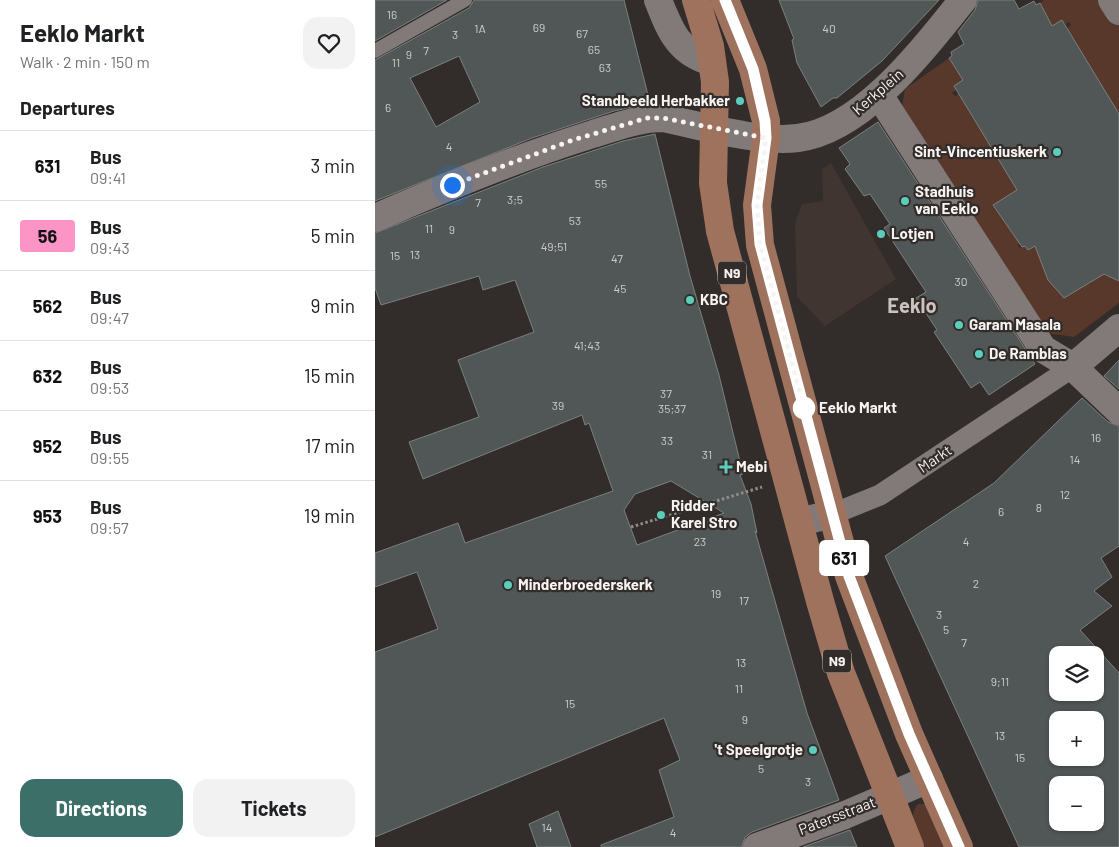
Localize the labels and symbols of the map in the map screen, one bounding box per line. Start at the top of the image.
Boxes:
house number: 16 [387,7,397,21]
house number: 69 [533,20,545,34]
house number: 1A [474,21,486,35]
house number: 40 [822,21,836,35]
house number: 67 [576,26,588,40]
house number: 3 [452,27,458,41]
house number: 65 [588,42,600,56]
house number: 7 [423,43,429,57]
house number: 9 [406,47,412,61]
house number: 11 [392,55,400,69]
house number: 63 [599,60,611,74]
street label: Kerkplein [848,64,906,118]
place label: Standbeeld Herbakker [582,91,730,109]
marker: Standbeeld Herbakker [734,95,746,107]
house number: 6 [385,100,391,114]
house number: 4 [446,139,452,153]
place label: Sint-Vincentiuskerk [914,142,1047,160]
marker: Sint-Vincentiuskerk [1051,146,1063,158]
your location [440,173,465,198]
house number: 55 [595,176,607,190]
place label: Stadhuis van Eeklo [915,182,978,217]
house number: 3;5 [507,192,523,206]
house number: 7 [475,195,481,209]
marker: Stadhuis van Eeklo [899,195,911,207]
house number: 53 [569,213,581,227]
house number: 11 [425,221,433,235]
house number: 9 [449,222,455,236]
place label: Lotjen [891,224,934,242]
marker: Lotjen [875,228,887,240]
house number: 49;51 [541,239,567,253]
house number: 13 [410,247,420,261]
house number: 15 [390,248,400,262]
house number: 47 [611,251,623,265]
road number: N9 [718,262,746,284]
house number: 30 [955,274,967,288]
house number: 45 [614,281,626,295]
place label: KBC [700,290,728,308]
district label: Eeklo [887,293,937,317]
marker: KBC [684,294,696,306]
place label: Garam Masala [969,315,1061,333]
marker: Garam Masala [953,319,965,331]
house number: 41;43 [574,338,600,352]
place label: De Ramblas [989,344,1067,362]
marker: De Ramblas [973,348,985,360]
house number: 37 [660,386,672,400]
marker: Eeklo Markt [793,397,815,419]
house number: 39 [552,398,564,412]
place label: Eeklo Markt [819,398,897,416]
house number: 35;37 [658,401,686,415]
house number: 16 [1091,430,1101,444]
house number: 33 [661,433,673,447]
street label: Markt [914,440,955,476]
house number: 31 [702,447,712,461]
house number: 14 [1070,452,1080,466]
place label: Mebi [736,457,767,475]
marker: Mebi [720,461,732,473]
house number: 12 [1060,487,1070,501]
place label: Ridder Karel Stro [671,496,737,531]
house number: 8 [1036,500,1042,514]
house number: 6 [998,504,1004,518]
marker: Ridder Karel Stro [655,509,667,521]
house number: 23 [694,534,706,548]
house number: 4 [963,534,969,548]
line badge: 631 [815,542,873,574]
place label: Minderbroederskerk [518,575,653,593]
house number: 2 [973,576,979,590]
marker: Minderbroederskerk [502,579,514,591]
house number: 19 [711,586,721,600]
house number: 17 [739,593,749,607]
house number: 3 [936,607,942,621]
house number: 5 [943,622,949,636]
house number: 7 [961,635,967,649]
road number: N9 [823,649,851,672]
house number: 13 [736,655,746,669]
house number: 9;11 [991,674,1009,688]
house number: 11 [735,681,743,695]
house number: 15 [565,696,575,710]
house number: 9 [742,712,748,726]
house number: 13 [995,728,1005,742]
place label: 't Speelgrotje [715,740,803,758]
marker: 't Speelgrotje [807,744,819,756]
house number: 15 [1015,750,1025,764]
house number: 5 [758,761,764,775]
house number: 3 [805,774,811,788]
street label: Patersstraat [796,792,878,838]
house number: 14 [542,820,552,834]
house number: 4 [670,825,676,839]

